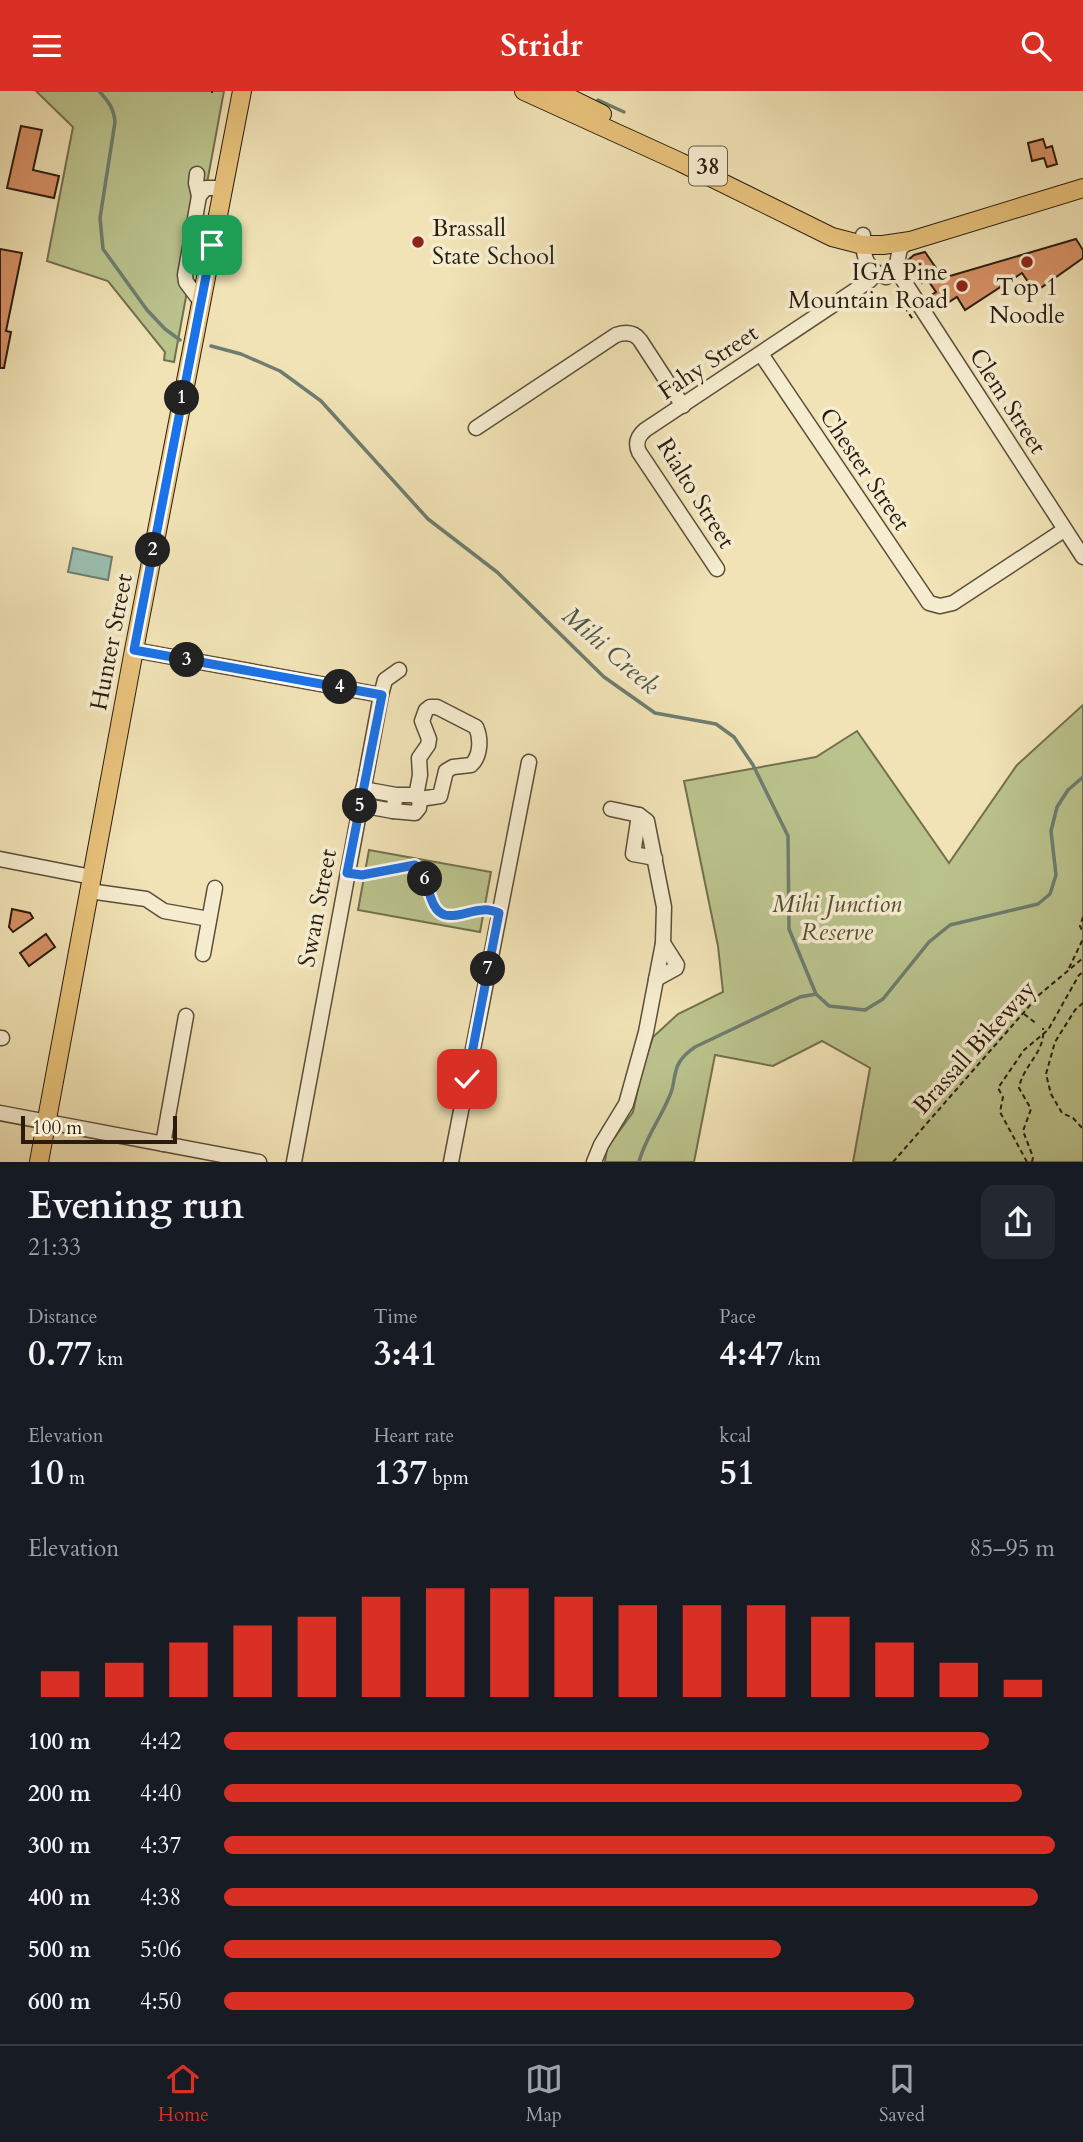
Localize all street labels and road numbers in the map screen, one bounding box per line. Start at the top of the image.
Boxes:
road number: 38 [689,146,727,185]
street label: Fahy Street [652,317,765,408]
street label: Clem Street [961,342,1054,461]
street label: Chester Street [811,401,918,538]
street label: Rialto Street [649,432,743,555]
street label: Hunter Street [82,571,141,713]
street label: Swan Street [290,846,345,970]
street label: Brassall Bikeway [905,973,1044,1121]

